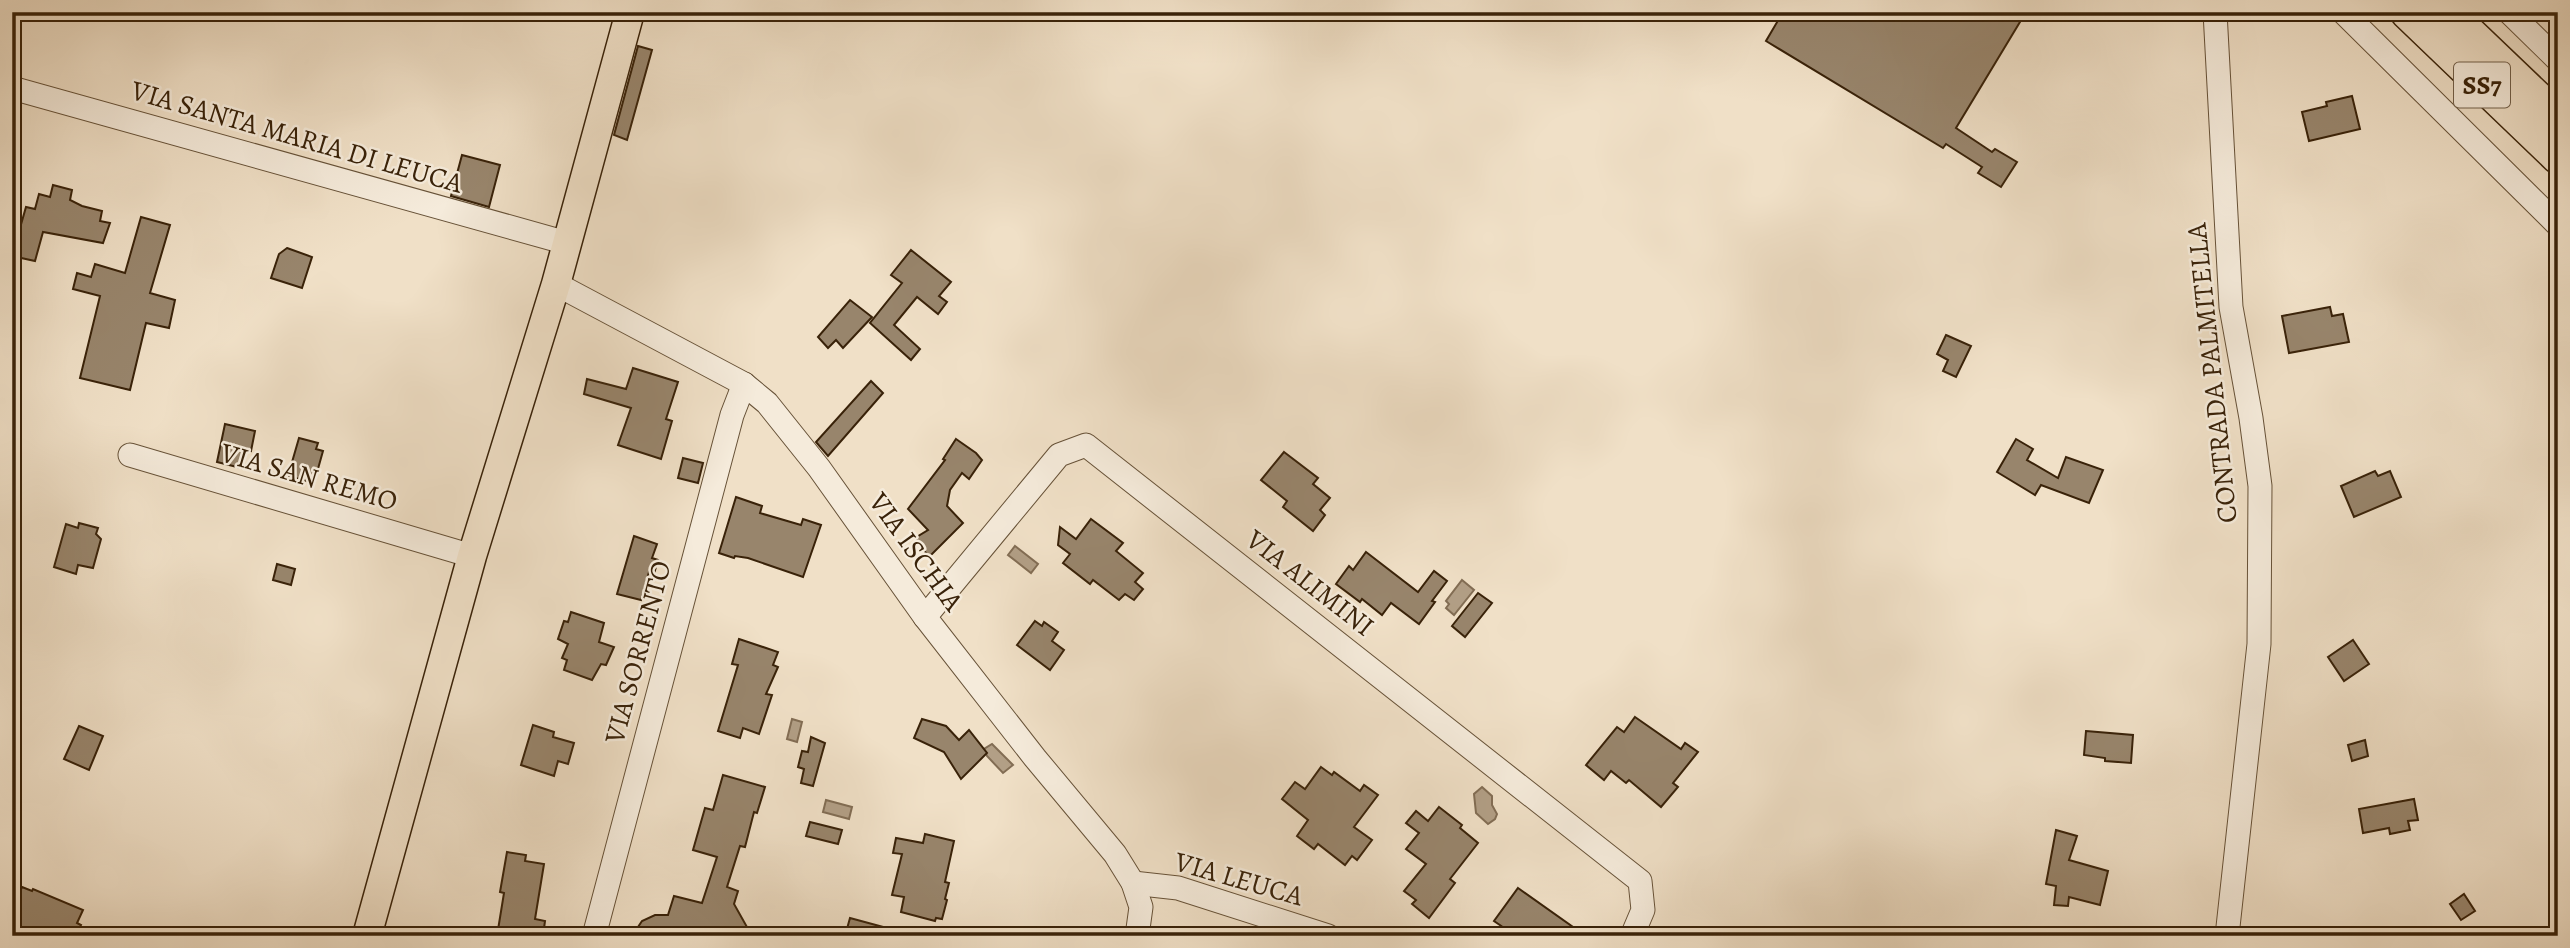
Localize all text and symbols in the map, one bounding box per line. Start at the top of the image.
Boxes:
road number: SS7 [2454,62,2510,108]
street label: VIA SANTA MARIA DI LEUCA [126,71,468,203]
street label: CONTRADA PALMITELLA [2177,220,2247,525]
street label: VIA SAN REMO [215,433,402,520]
street label: VIA ISCHIA [859,484,972,620]
street label: VIA ALIMINI [1237,520,1382,645]
street label: VIA SORRENTO [595,556,681,749]
street label: VIA LEUCA [1169,842,1308,916]

